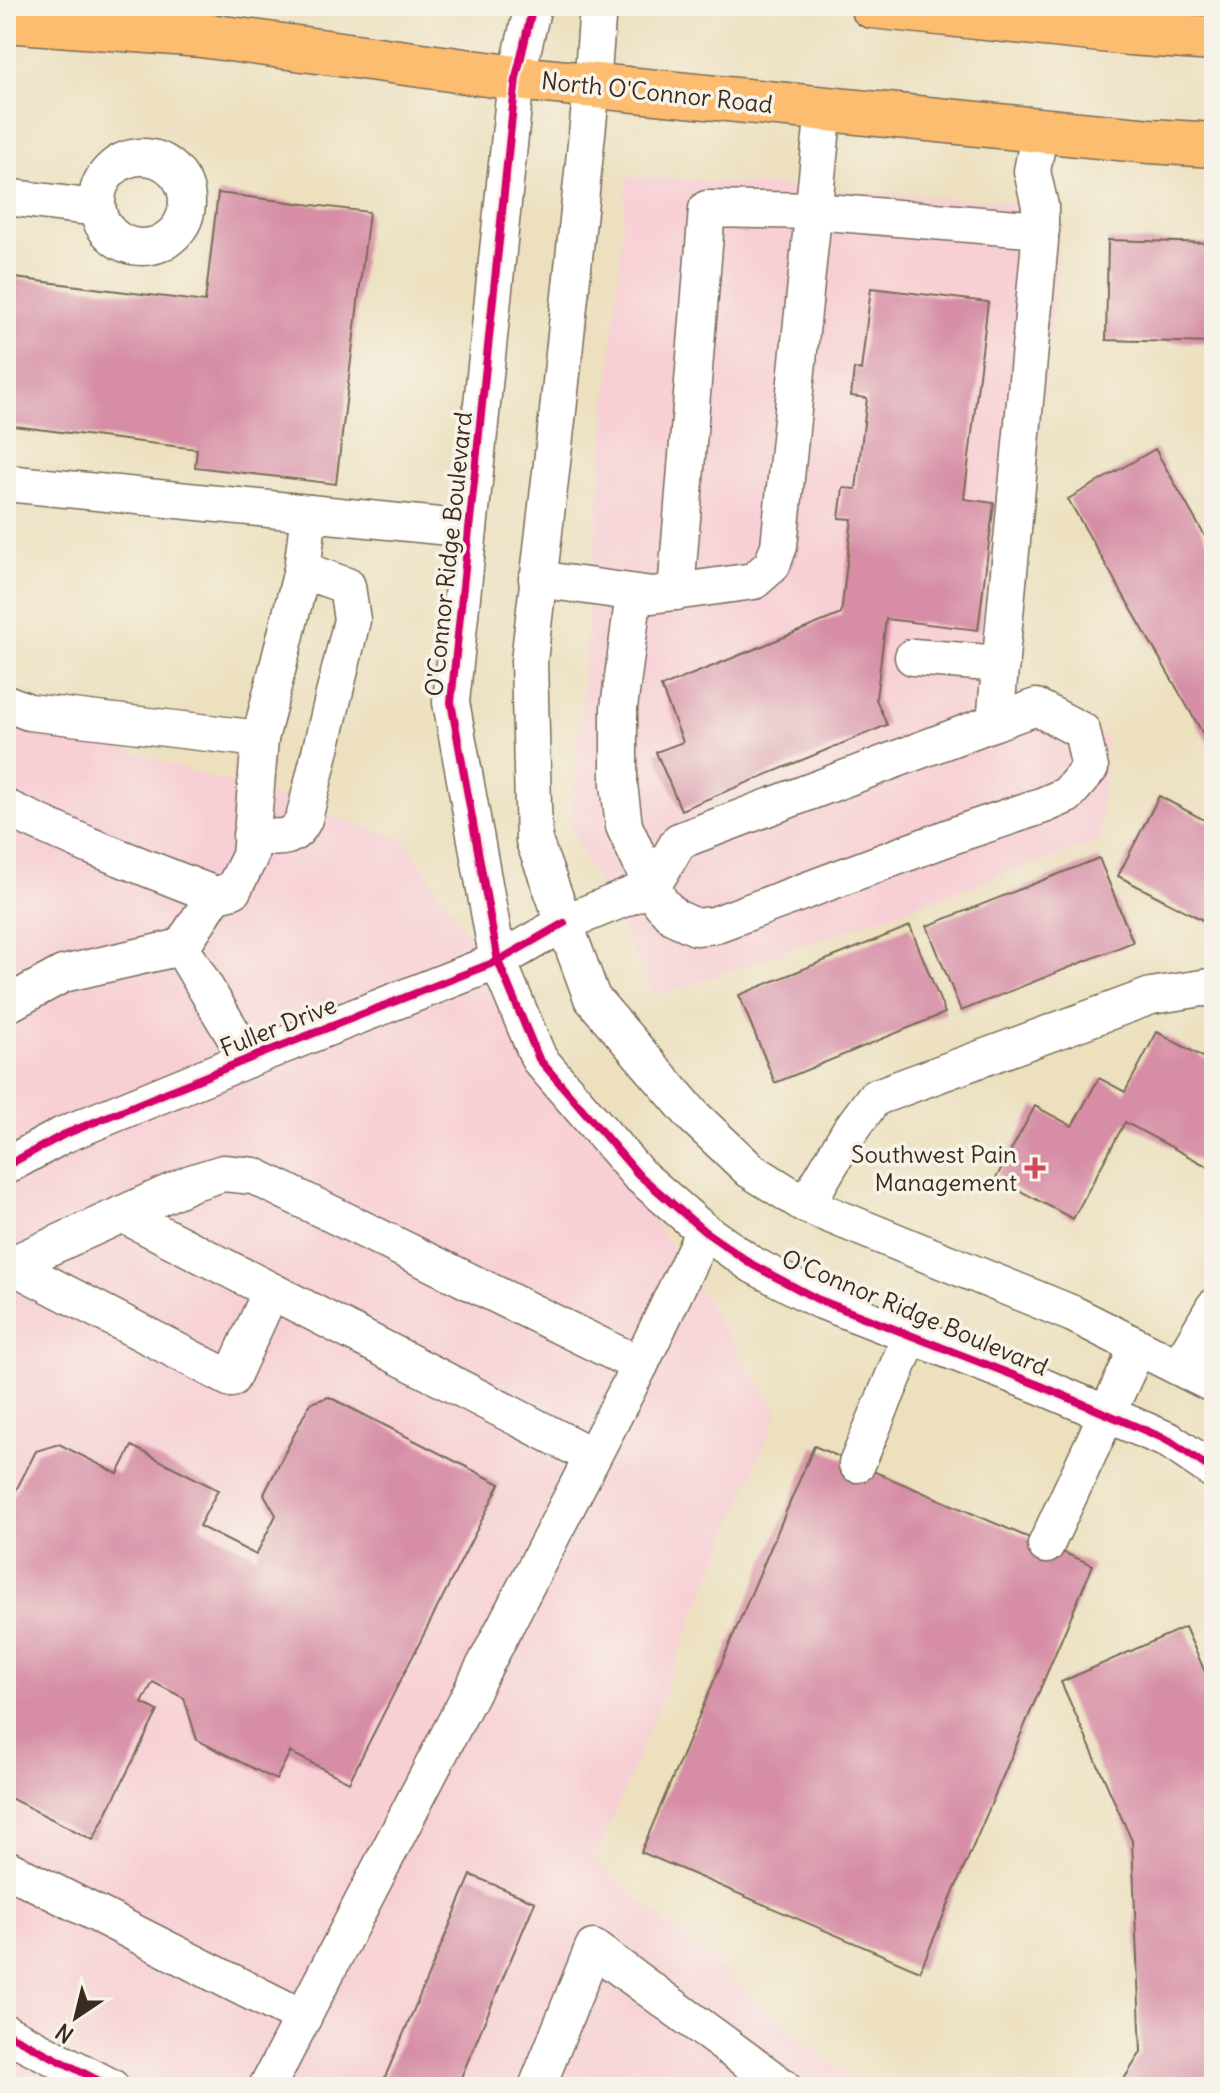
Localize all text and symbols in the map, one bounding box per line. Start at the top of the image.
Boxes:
street label: North O'Connor Road [540,65,774,119]
street label: O'Connor Ridge Boulevard [418,410,478,698]
street label: Fuller Drive [216,989,340,1063]
place label: Southwest Pain Management [851,1139,1017,1197]
marker: Southwest Pain Management [1024,1157,1046,1179]
street label: O'Connor Ridge Boulevard [777,1242,1053,1382]
north arrow [36,1977,116,2057]
text: N [50,2018,79,2049]

